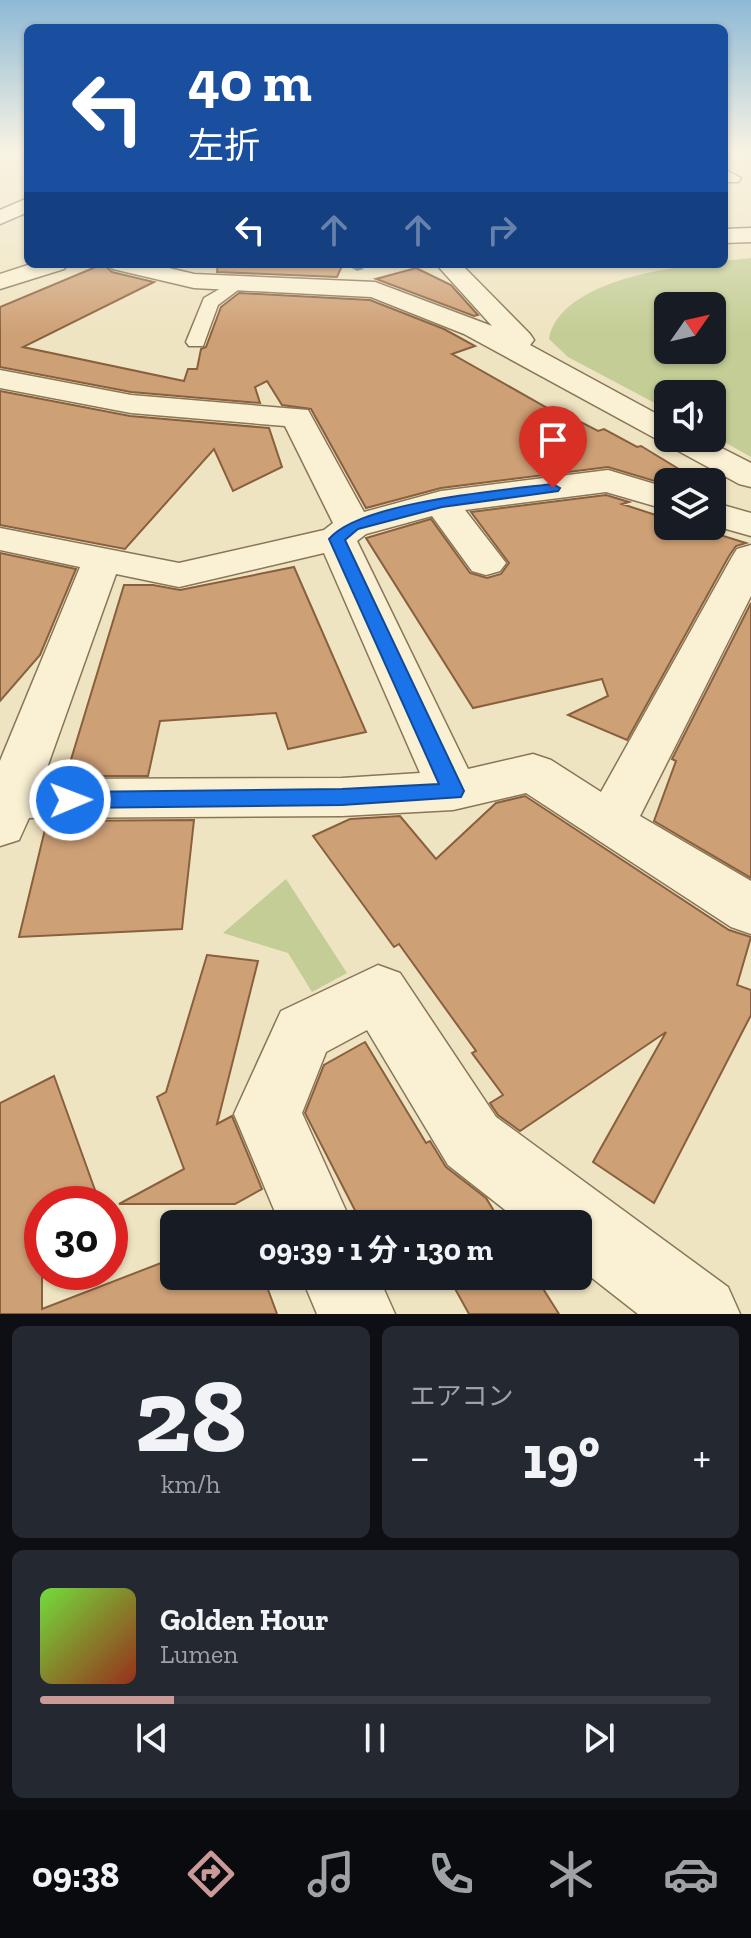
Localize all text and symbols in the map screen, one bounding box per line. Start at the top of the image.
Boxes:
text: 40 m [188,48,312,115]
icon: left [56,56,160,160]
text: 左折 [188,124,260,167]
icon: left [228,208,272,252]
icon: ahead [312,208,356,252]
icon: ahead [396,208,440,252]
icon: right [480,208,524,252]
north arrow [654,292,726,364]
map controls [654,292,726,540]
button: sound [654,380,726,452]
pin [519,406,587,488]
icon: arrive [531,418,575,462]
button: layers [654,468,726,540]
position arrow [28,758,112,842]
speed limit sign: 30 [24,1186,128,1290]
text: 09:39 · 1 分 · 130 m [259,1232,493,1268]
text: 28 [135,1353,247,1478]
text: エアコン [410,1380,514,1412]
text: 19° [523,1421,600,1493]
text: − [410,1430,430,1483]
text: + [692,1430,711,1483]
text: km/h [161,1468,220,1500]
text: Golden Hour [160,1602,328,1638]
text: Lumen [160,1638,238,1670]
icon: previous [130,1716,174,1760]
icon: pause [353,1716,397,1760]
icon: next [577,1716,621,1760]
icon: directions [183,1846,239,1902]
icon: music [303,1846,359,1902]
icon: phone [423,1846,479,1902]
icon: climate [543,1846,599,1902]
icon: car [663,1846,719,1902]
text: 09:38 [32,1853,119,1896]

